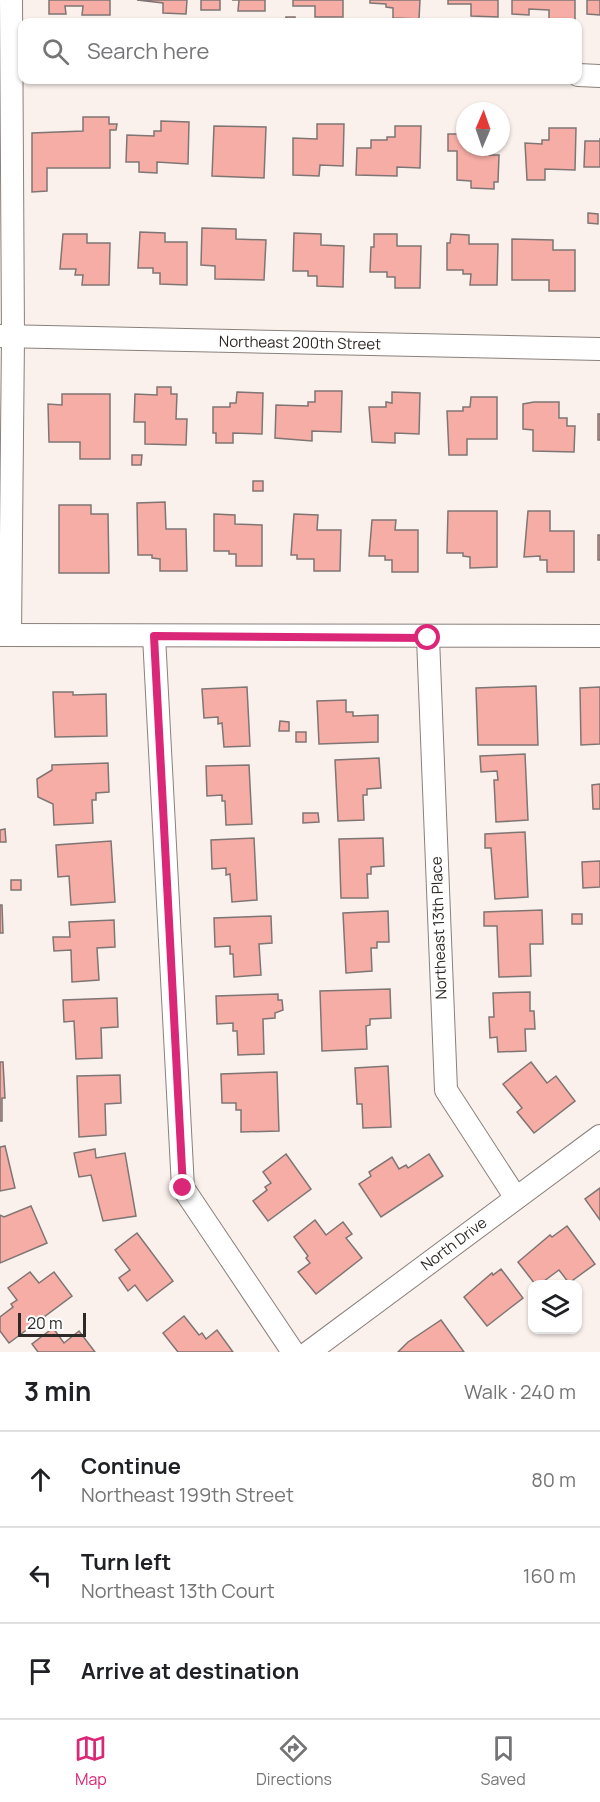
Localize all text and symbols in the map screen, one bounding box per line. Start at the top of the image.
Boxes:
search box [18,18,582,84]
icon: search [39,35,72,68]
text: Search here [87,36,209,66]
north arrow [456,102,510,156]
street label: Northeast 200th Street [219,331,381,354]
route start [414,624,440,650]
street label: Northeast 13th Place [426,856,451,1000]
route end [169,1174,195,1200]
street label: North Drive [416,1212,491,1275]
map controls [528,1280,582,1334]
button: layers [528,1280,582,1334]
scale bar [18,1310,86,1338]
text: 20 m [27,1312,63,1334]
text: 3 min [24,1373,91,1409]
text: Walk · 240 m [464,1378,576,1405]
text: Continue [81,1451,181,1481]
icon: ahead [24,1463,57,1496]
text: 80 m [531,1466,576,1493]
text: Northeast 199th Street [81,1481,294,1508]
text: Turn left [81,1547,171,1577]
icon: left [24,1559,57,1592]
text: 160 m [523,1562,576,1589]
text: Northeast 13th Court [81,1577,275,1604]
icon: arrive [24,1655,57,1688]
text: Arrive at destination [81,1656,299,1686]
tab: Map [74,1732,107,1790]
tab: Directions [256,1732,332,1790]
tab: Saved [481,1732,526,1790]

